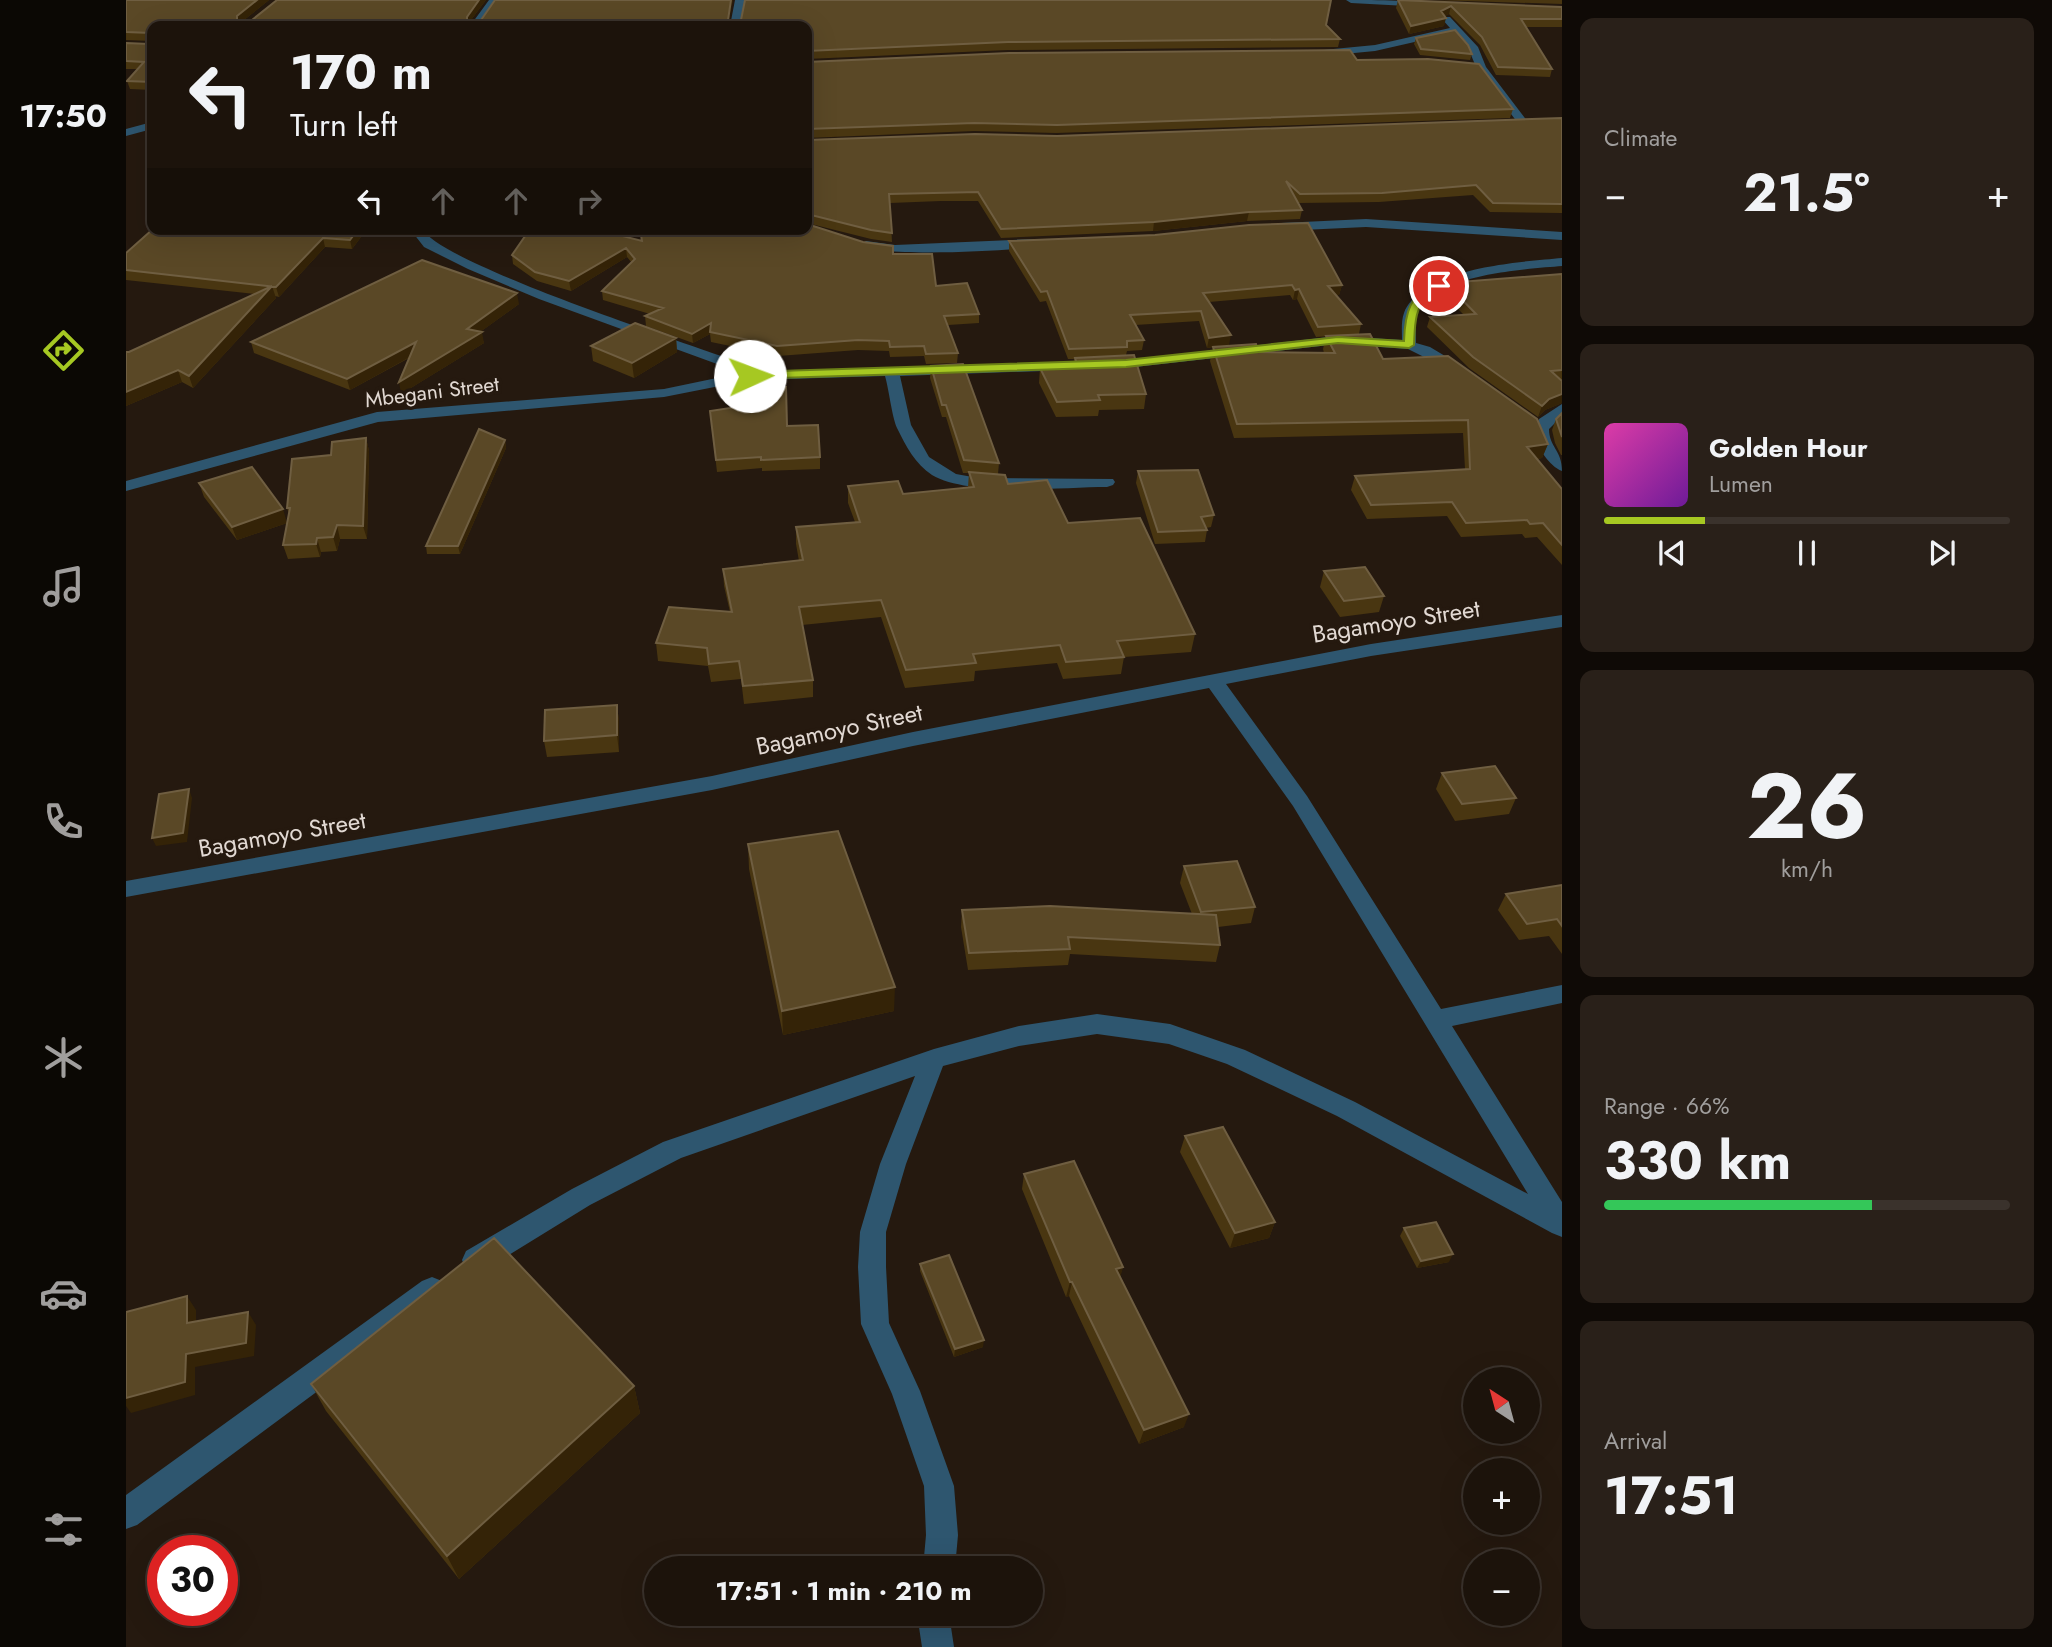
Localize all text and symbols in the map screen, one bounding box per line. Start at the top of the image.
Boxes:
text: 170 m [290,37,432,107]
icon: left [175,49,266,140]
text: 17:50 [19,93,107,139]
text: Turn left [290,102,397,148]
text: Climate [1604,121,1677,155]
text: 21.5° [1743,155,1870,231]
text: − [1604,166,1626,221]
text: + [1987,166,2010,221]
icon: left [351,182,389,220]
icon: ahead [424,182,462,220]
icon: ahead [497,182,535,220]
icon: right [570,182,608,220]
pin [1409,256,1469,316]
icon: arrive [1420,267,1458,305]
icon: directions [39,326,88,375]
position arrow [713,339,787,413]
street label: Mbegani Street [363,369,501,415]
text: Golden Hour [1709,429,1868,467]
text: Lumen [1709,467,1773,501]
icon: previous [1653,534,1691,572]
icon: pause [1788,534,1826,572]
icon: next [1923,534,1961,572]
icon: music [39,562,88,611]
street label: Bagamoyo Street [1310,590,1483,652]
street label: Bagamoyo Street [753,694,926,764]
text: 26 [1747,741,1867,872]
icon: phone [39,797,88,846]
street label: Bagamoyo Street [196,802,369,866]
text: km/h [1781,852,1833,886]
icon: climate [39,1033,88,1082]
text: Range · 66% [1604,1089,1729,1123]
text: 330 km [1604,1123,1791,1199]
icon: car [39,1269,88,1318]
north arrow [1463,1367,1540,1444]
map controls [1463,1367,1540,1626]
text: Arrival [1604,1424,1667,1458]
button: + [1463,1458,1540,1535]
text: 17:51 [1604,1458,1739,1534]
icon: filters [39,1505,88,1554]
speed limit sign: 30 [147,1535,238,1626]
button: − [1463,1549,1540,1626]
text: 17:51 · 1 min · 210 m [715,1572,972,1610]

